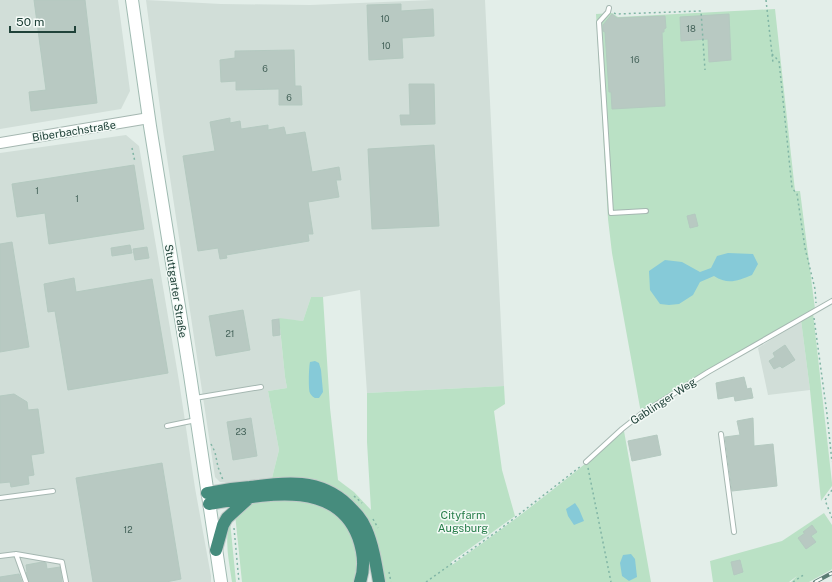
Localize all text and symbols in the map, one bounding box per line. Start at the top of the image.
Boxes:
scale bar [10,8,75,34]
house number: 10 [380,13,390,24]
text: 50 m [16,15,44,29]
house number: 18 [686,23,696,34]
house number: 10 [381,40,391,51]
house number: 16 [630,54,640,65]
house number: 6 [262,63,268,74]
house number: 6 [286,92,292,103]
street label: Biberbachstraße [31,118,117,144]
house number: 1 [35,185,39,196]
house number: 1 [75,193,79,204]
street label: Stuttgarter Straße [163,243,189,339]
house number: 21 [225,328,235,339]
street label: Gablinger Weg [628,375,698,427]
house number: 23 [235,426,247,437]
park label: Cityfarm Augsburg [438,509,488,534]
house number: 12 [123,524,133,535]

